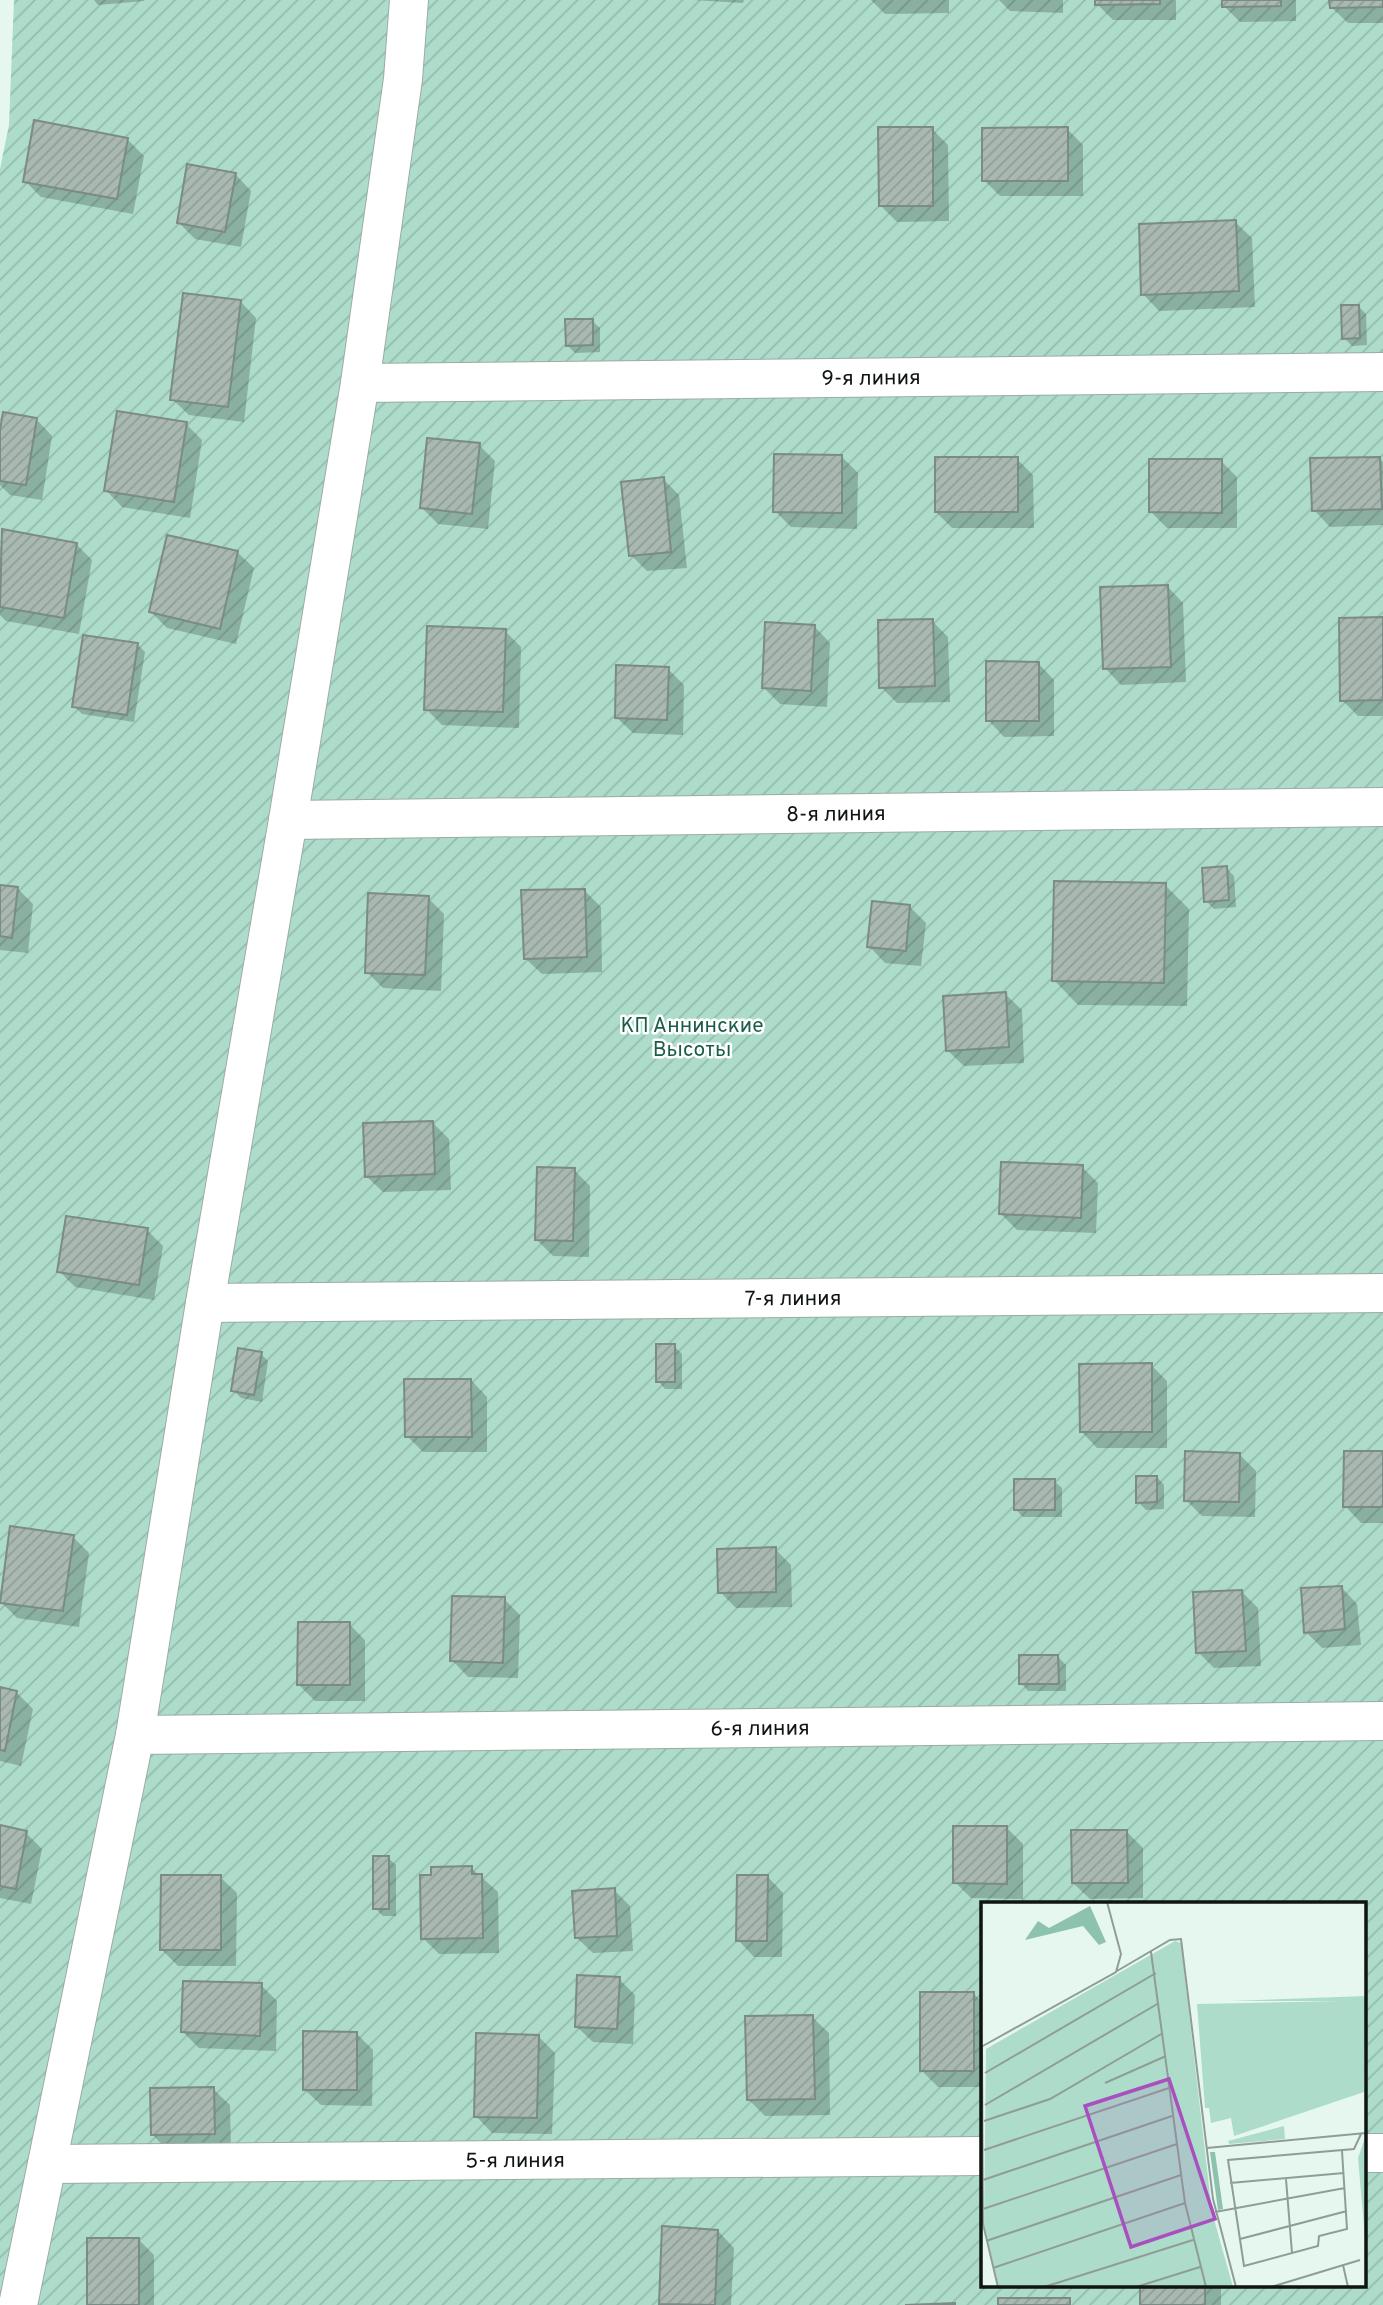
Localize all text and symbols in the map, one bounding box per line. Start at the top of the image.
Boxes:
street label: 9-я линия [821,365,921,393]
street label: 8-я линия [786,801,886,829]
park label: КП Аннинские Высоты [620,1013,764,1064]
street label: 7-я линия [745,1286,841,1313]
street label: 6-я линия [710,1715,810,1744]
inset map [981,1902,1366,2288]
street label: 5-я линия [465,2148,565,2175]

